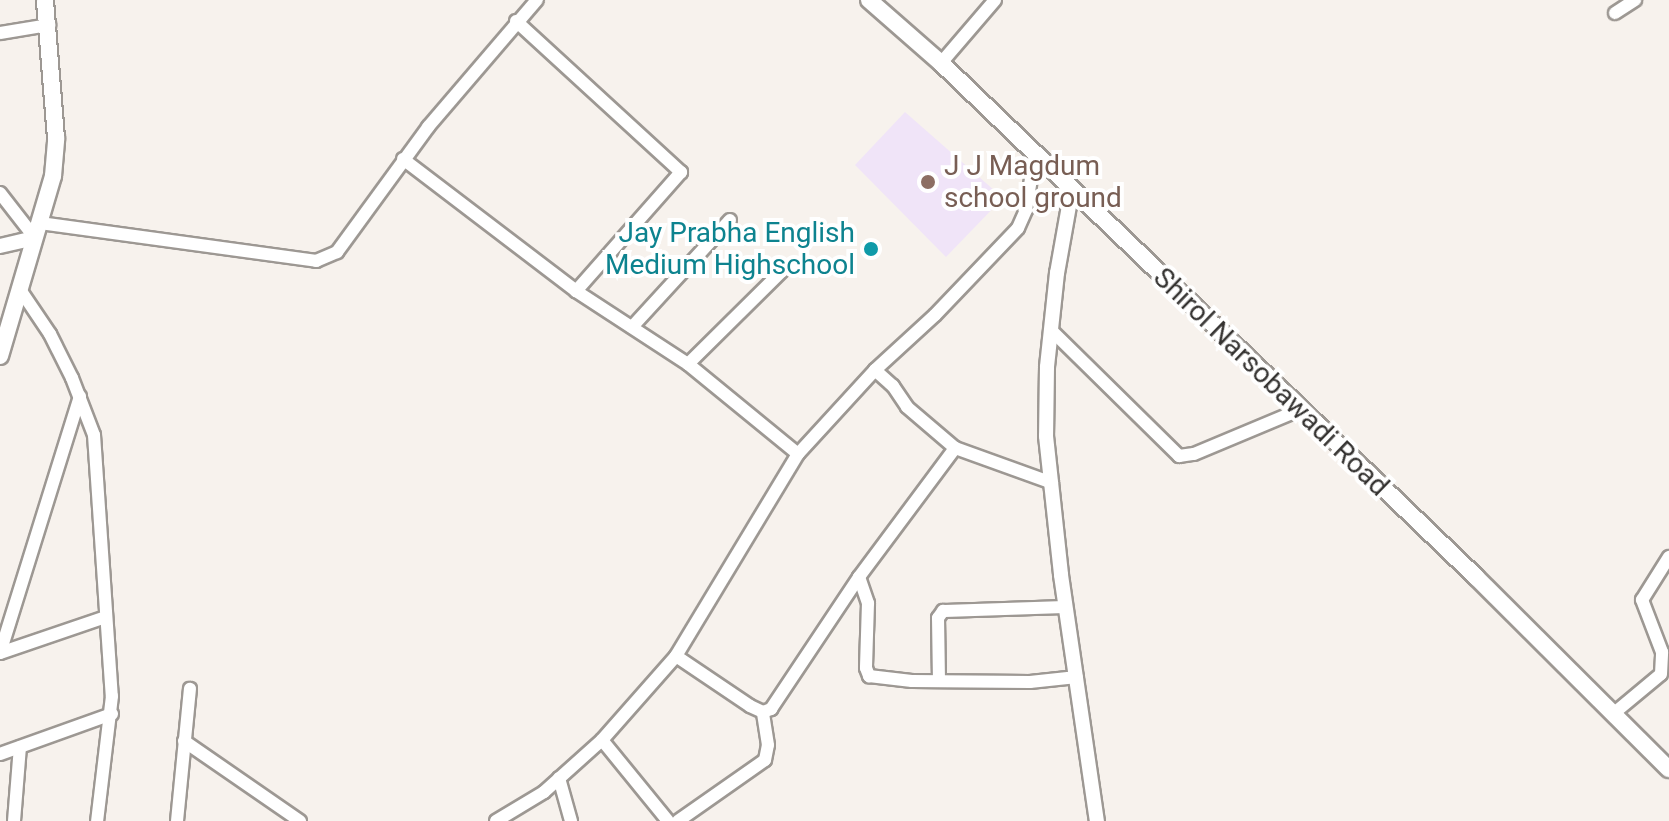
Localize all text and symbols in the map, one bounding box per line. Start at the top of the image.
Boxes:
place label: J J Magdum school ground [944,149,1122,215]
marker: J J Magdum school ground [919,173,937,191]
place label: Jay Prabha English Medium Highschool [605,216,855,282]
marker: Jay Prabha English Medium Highschool [862,240,880,258]
street label: Shirol Narsobawadi Road [1146,261,1396,503]

